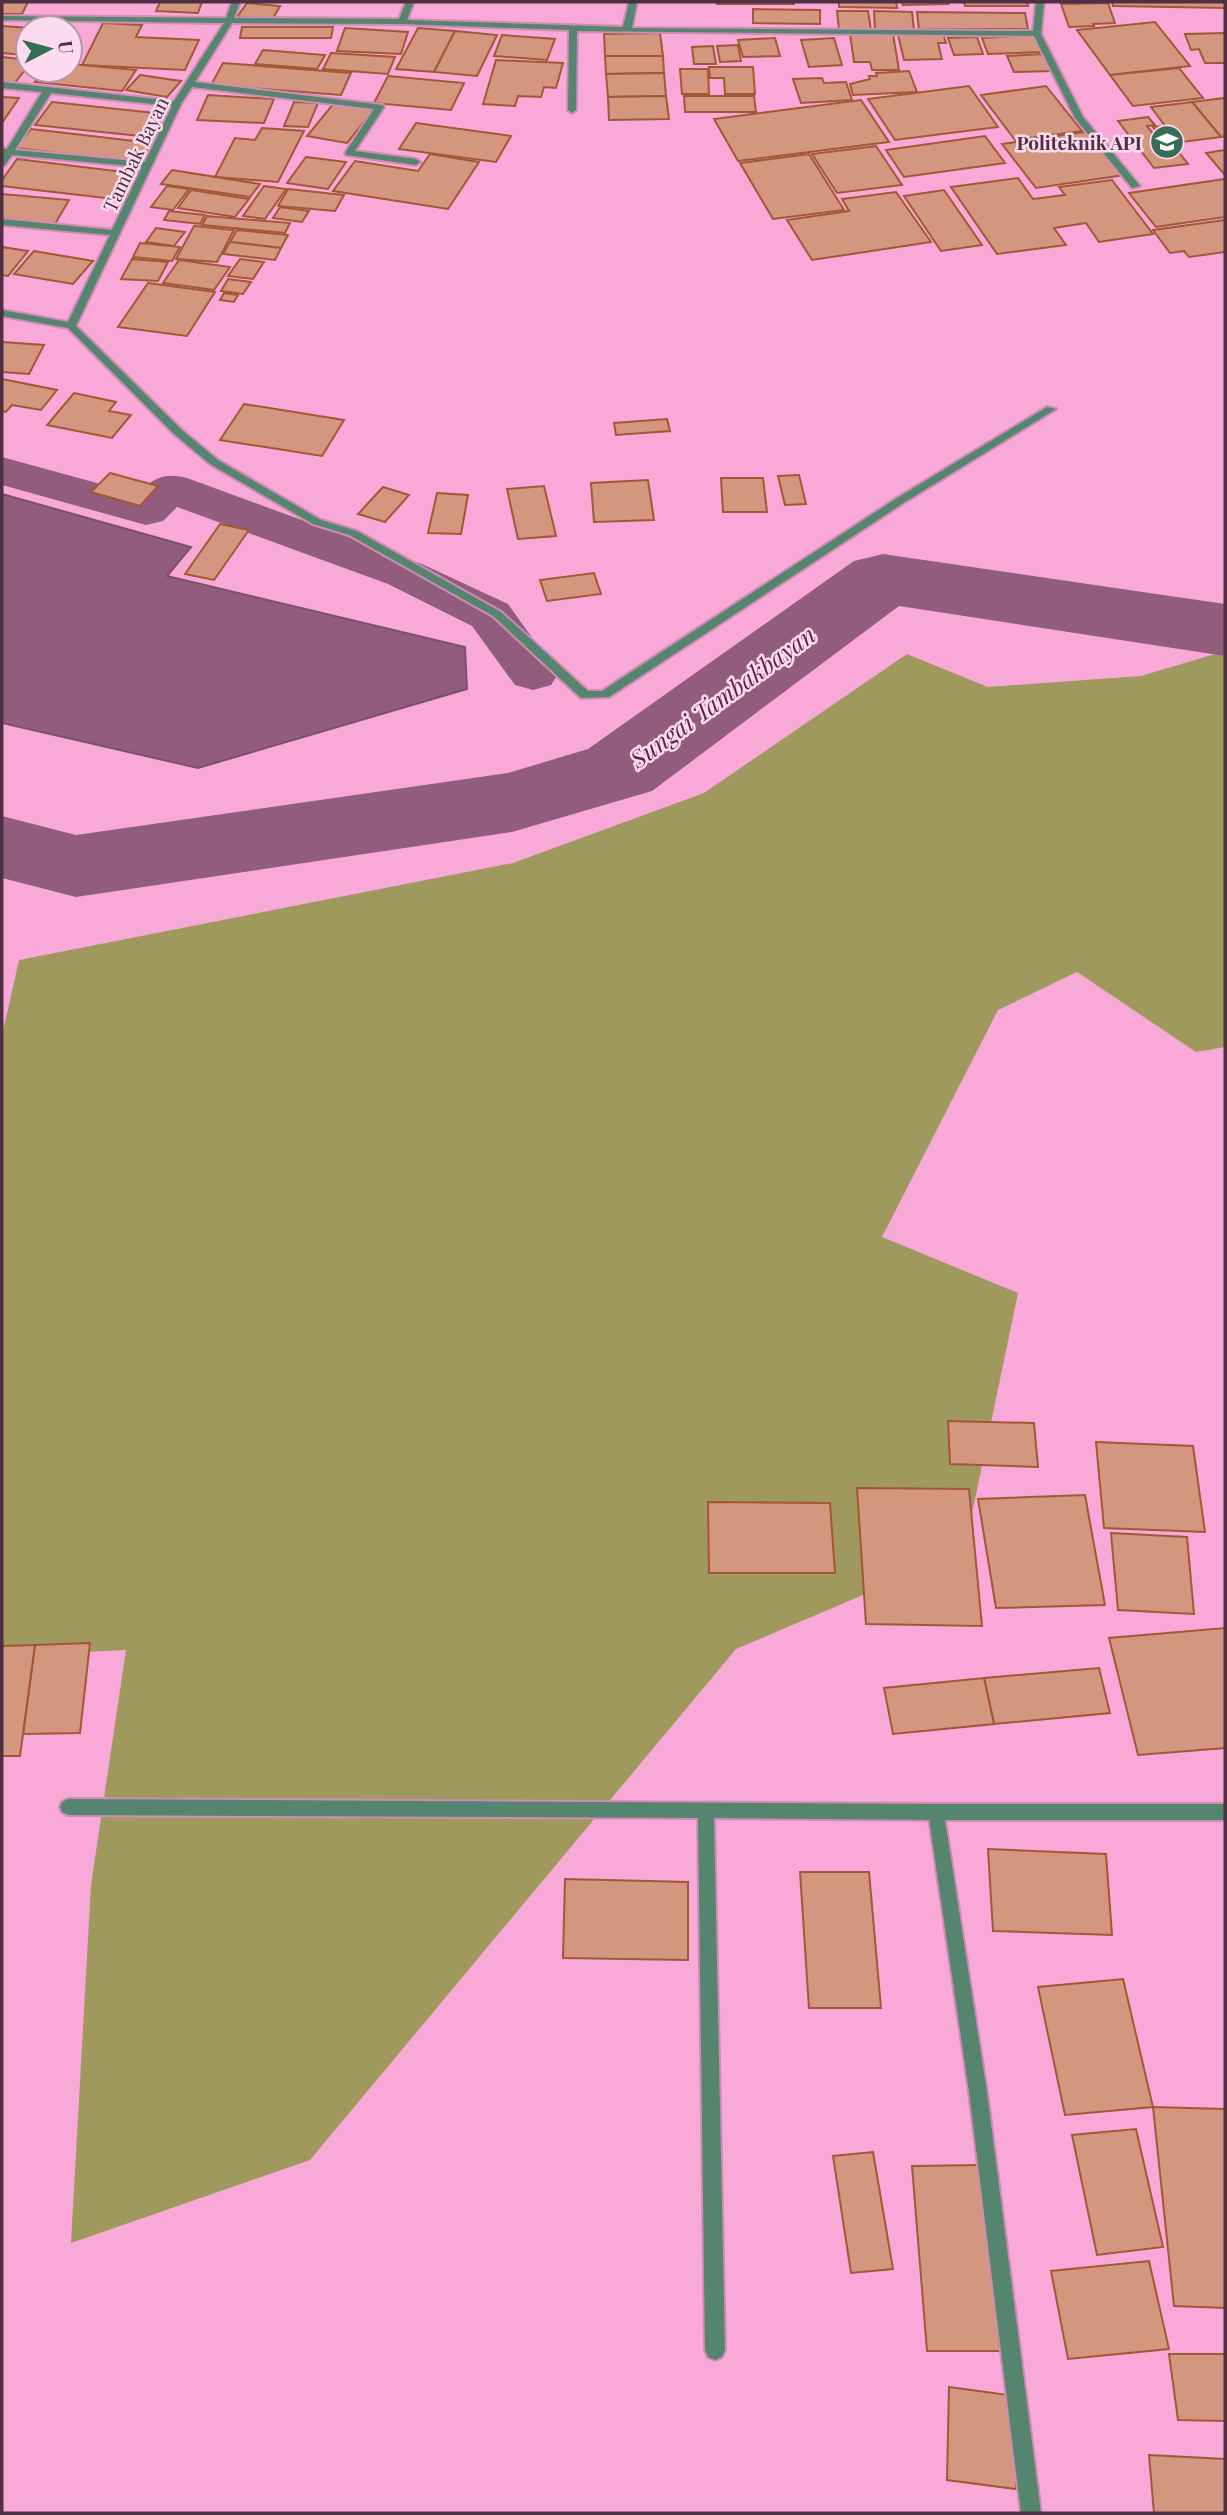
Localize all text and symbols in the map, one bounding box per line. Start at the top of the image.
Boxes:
north arrow [14,14,84,84]
text: U [53,39,81,55]
street label: Tambak Bayan [96,92,174,216]
school or university icon: Politeknik API [1148,123,1186,161]
place label: Politeknik API [1016,129,1142,155]
water label: Sungai Tambakbayan [622,618,821,775]

